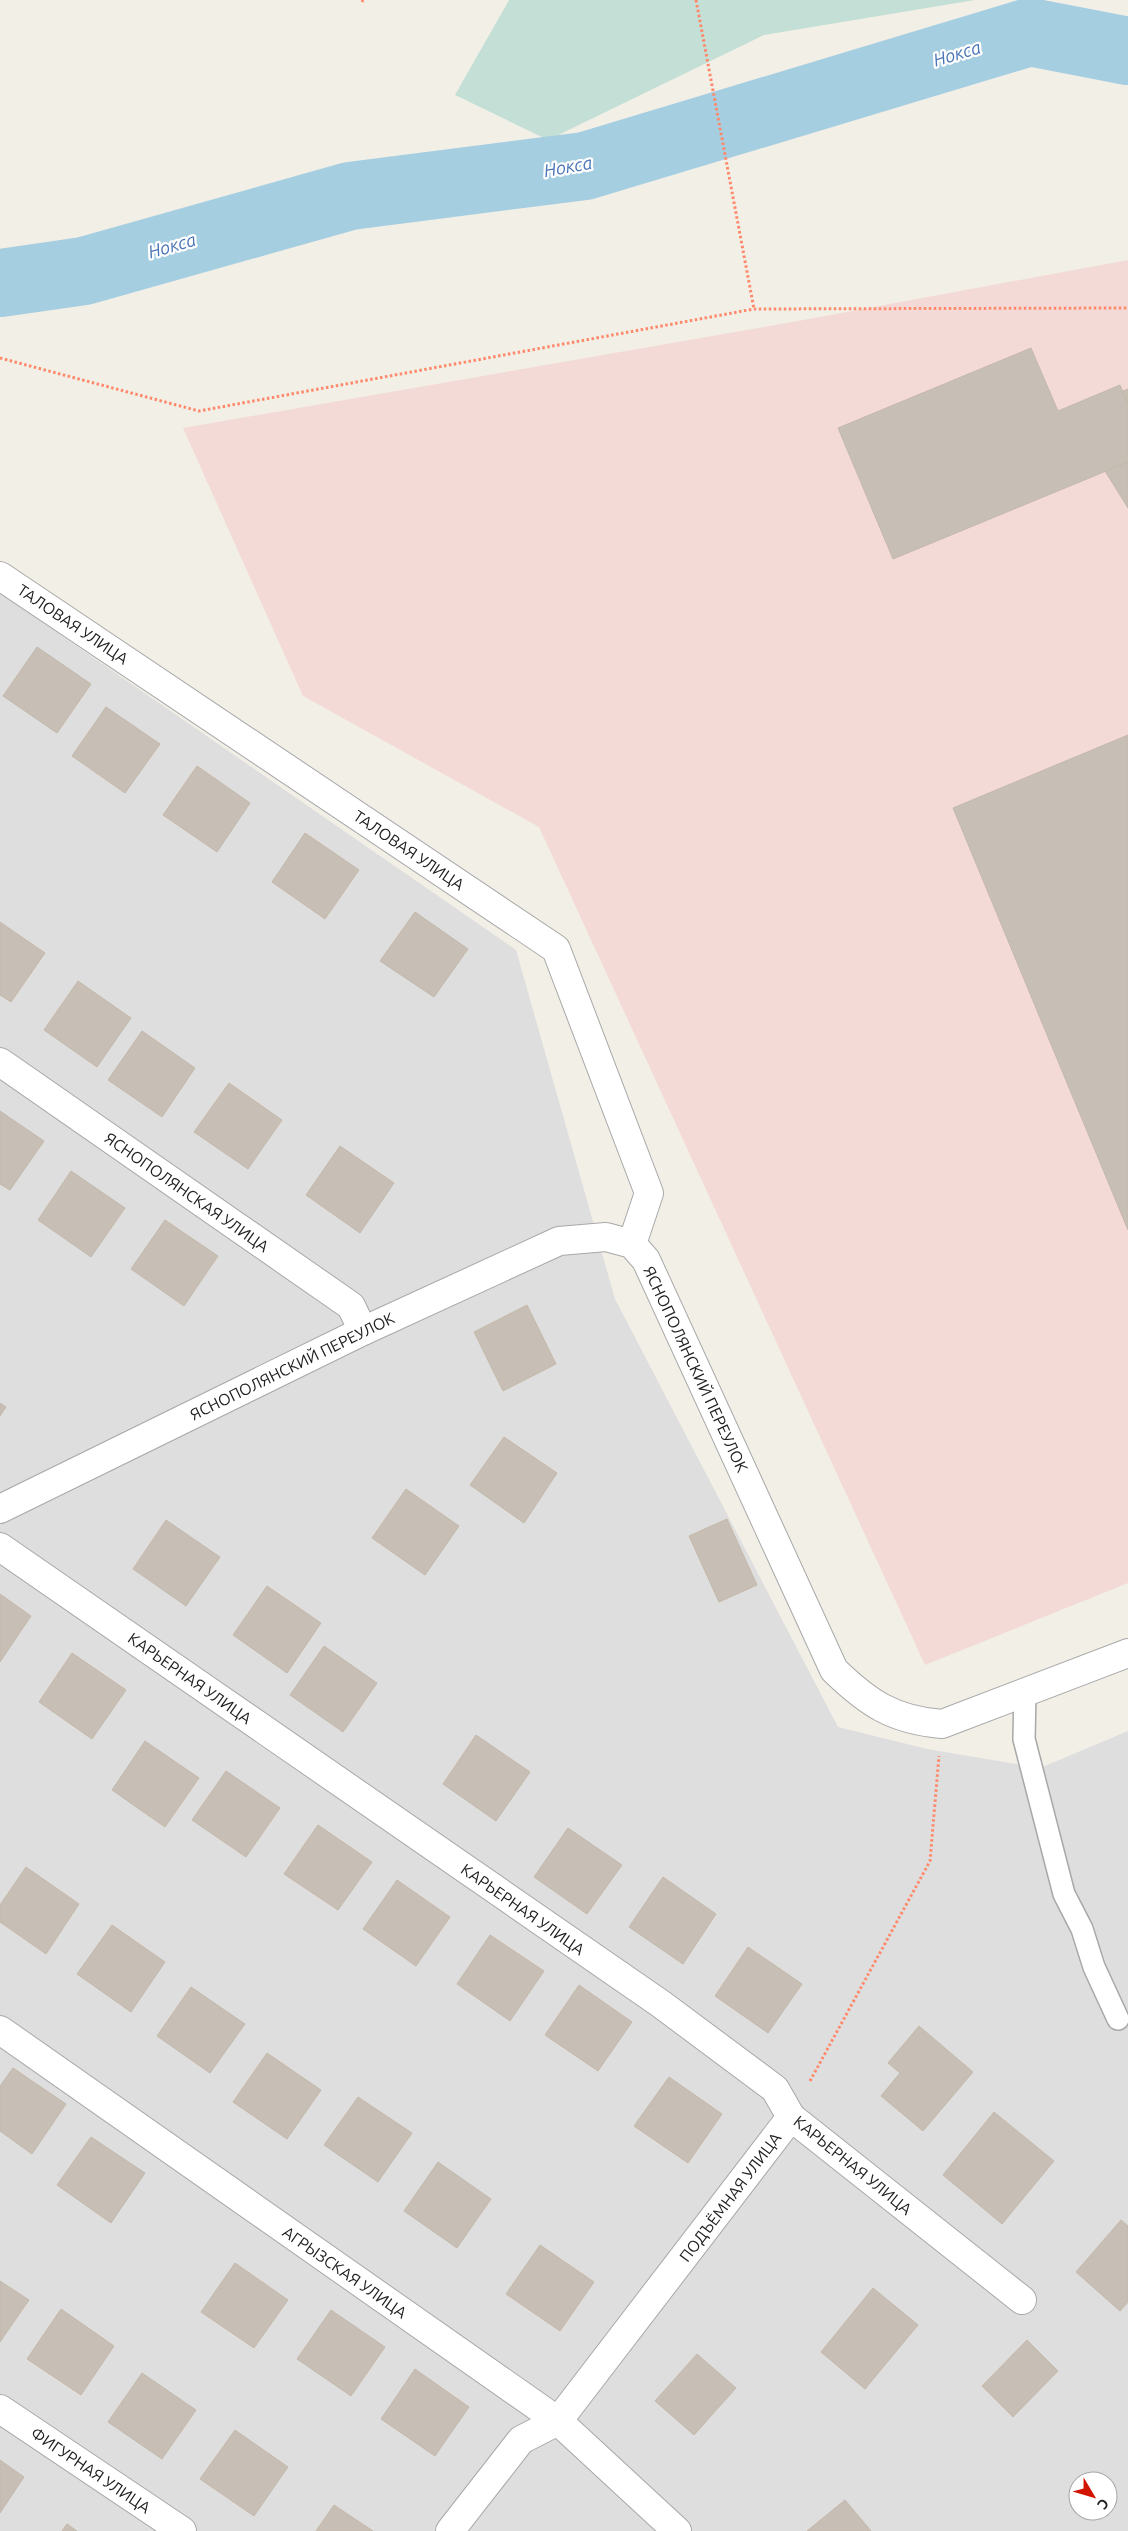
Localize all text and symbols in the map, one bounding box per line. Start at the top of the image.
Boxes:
water label: Нокса [930,36,983,70]
water label: Нокса [542,152,594,180]
water label: Нокса [146,229,198,261]
street label: ТАЛОВАЯ УЛИЦА [14,580,132,668]
street label: ТАЛОВАЯ УЛИЦА [350,806,468,894]
street label: ЯСНОПОЛЯНСКАЯ УЛИЦА [102,1128,273,1256]
street label: ЯСНОПОЛЯНСКИЙ ПЕРЕУЛОК [640,1263,753,1475]
street label: ЯСНОПОЛЯНСКИЙ ПЕРЕУЛОК [186,1308,397,1423]
street label: КАРЬЕРНАЯ УЛИЦА [125,1629,256,1728]
street label: КАРЬЕРНАЯ УЛИЦА [458,1860,589,1959]
street label: КАРЬЕРНАЯ УЛИЦА [790,2112,916,2218]
street label: ПОДЪЁМНАЯ УЛИЦА [676,2128,785,2265]
street label: АГРЫЗСКАЯ УЛИЦА [280,2222,411,2322]
street label: ФИГУРНАЯ УЛИЦА [28,2423,155,2517]
north arrow [1068,2471,1118,2521]
text: С [1094,2496,1112,2512]

